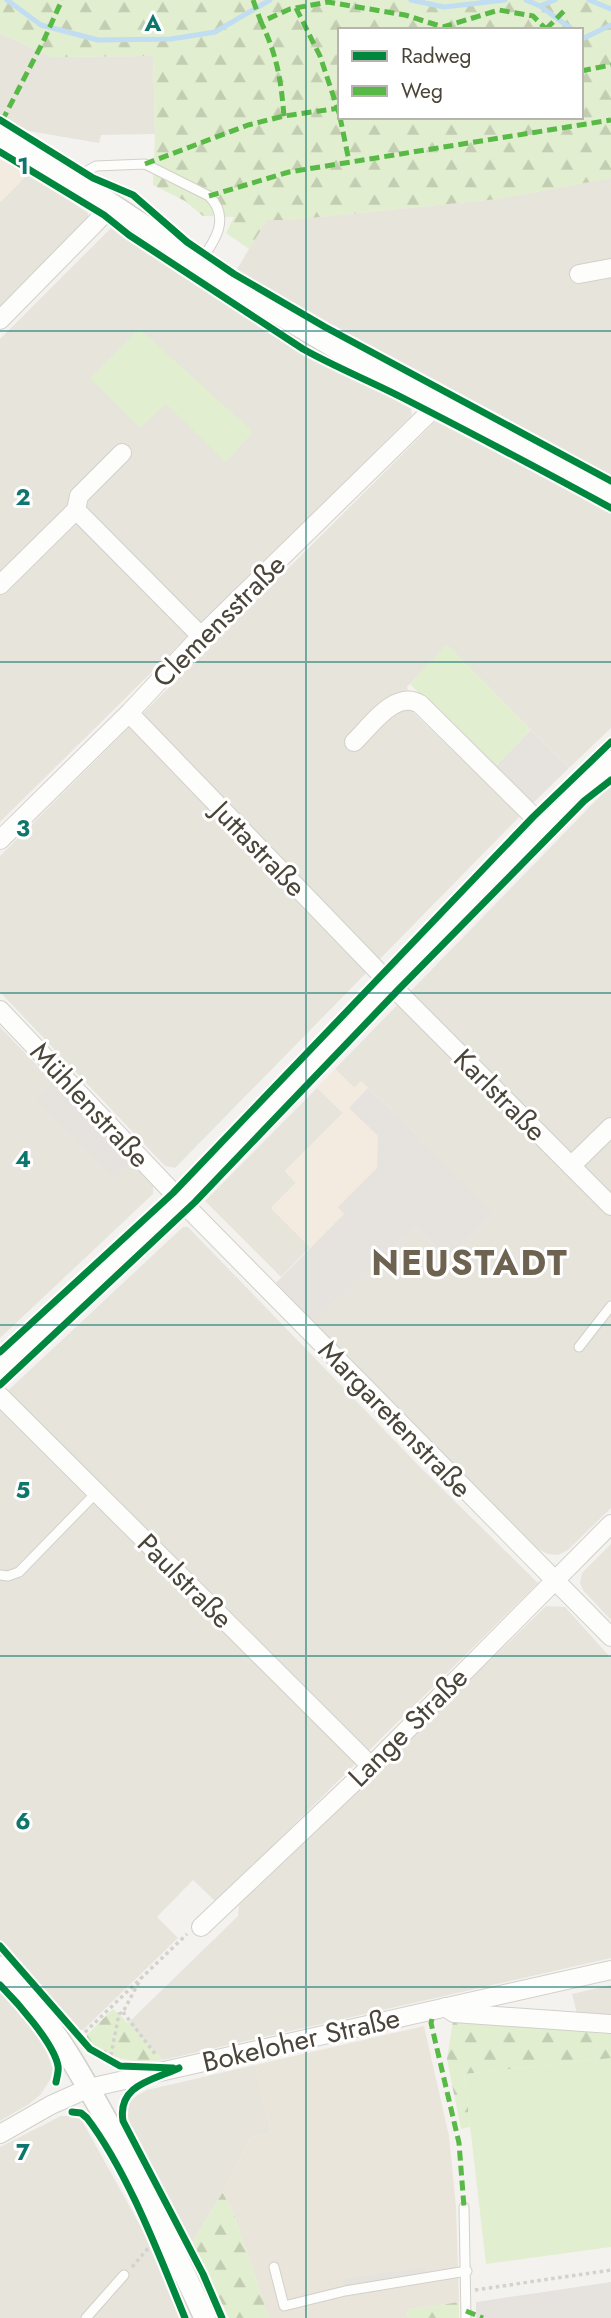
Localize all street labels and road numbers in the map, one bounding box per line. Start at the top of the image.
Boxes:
street label: Clemensstraße [143,545,295,697]
street label: Juttastraße [200,789,315,906]
street label: Mühlenstraße [21,1033,159,1177]
street label: Karlstraße [444,1039,556,1151]
street label: Margaretenstraße [309,1331,481,1507]
street label: Paulstraße [128,1524,242,1638]
street label: Lange Straße [339,1658,477,1796]
street label: Bokeloher Straße [198,1997,404,2083]

